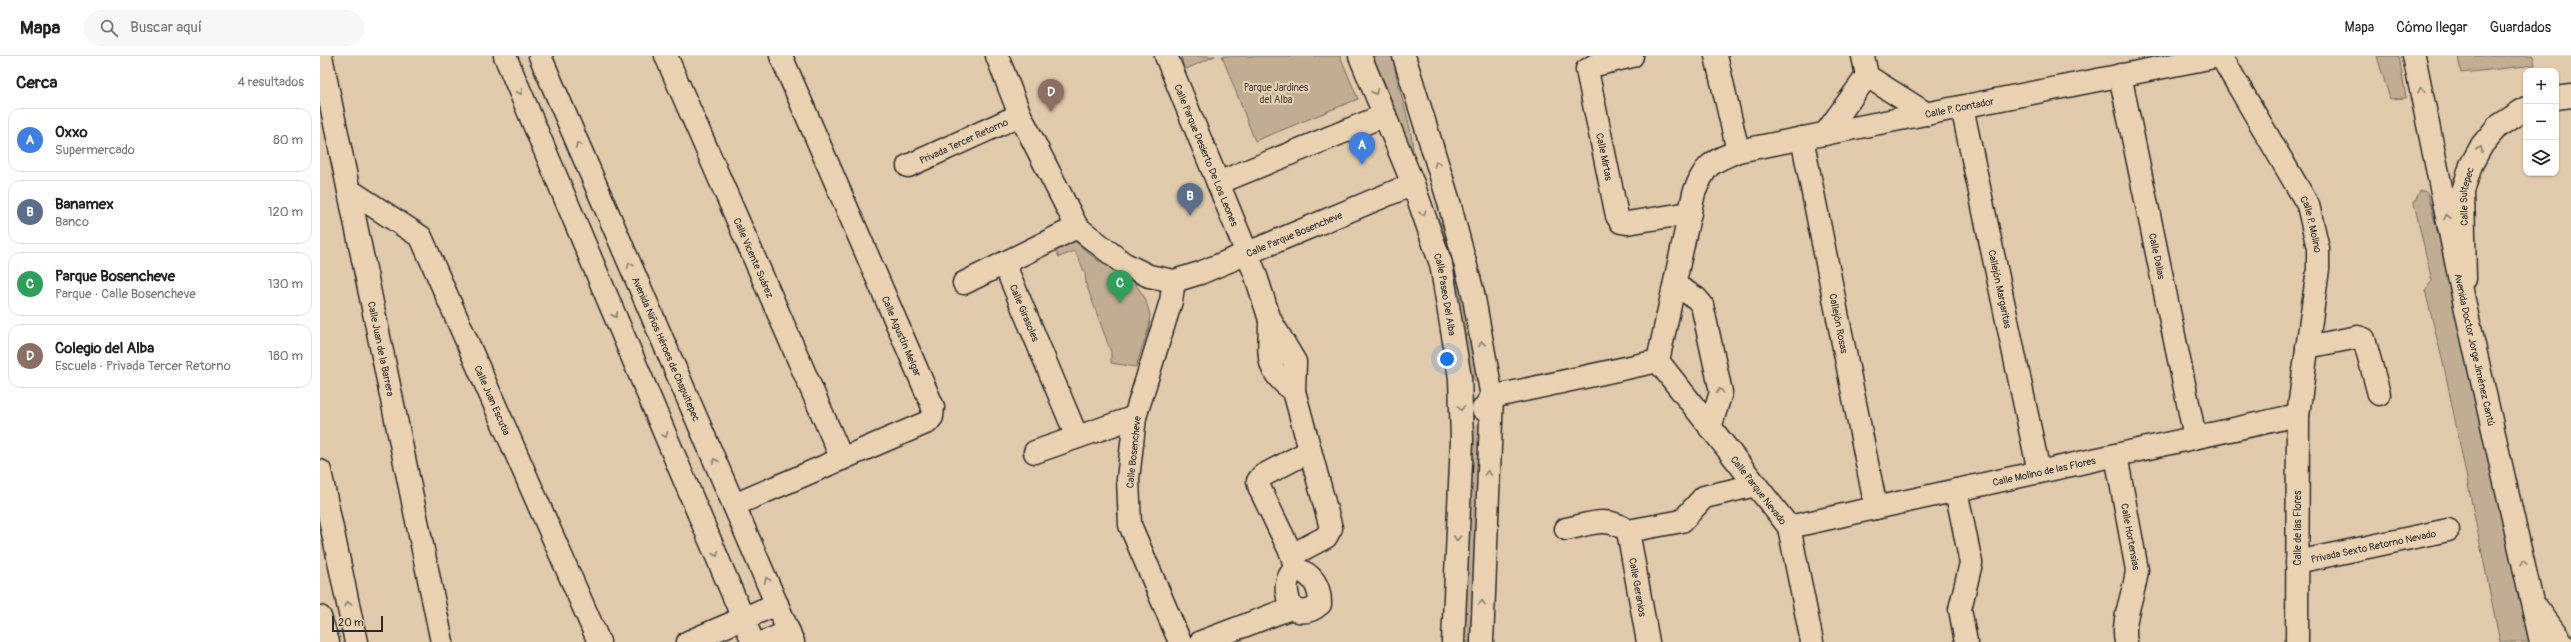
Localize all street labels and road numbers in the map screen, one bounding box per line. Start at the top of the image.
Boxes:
street label: Calle Parque Desierto De Los Leones [1171,83,1240,229]
street label: Calle P. Contador [1924,96,1995,121]
street label: Privada Tercer Retorno [918,116,1011,167]
street label: Calle Mirtas [1593,132,1615,182]
street label: Calle Sultepec [2458,166,2477,226]
street label: Calle P. Molino [2297,194,2323,253]
street label: Calle Parque Bosencheve [1245,209,1344,260]
street label: Calle Vicente Suárez [730,216,776,300]
street label: Calle Dalias [2146,232,2167,281]
street label: Callejón Margaritas [1985,249,2014,330]
street label: Calle Paseo Del Alba [1431,252,1458,337]
street label: Avenida Doctor Jorge Jiménez Cantú [2452,272,2497,427]
street label: Avenida Niños Héroes de Chapultepec [629,275,702,423]
street label: Calle Girasoles [1007,283,1042,344]
street label: Callejón Rosas [1826,292,1850,355]
street label: Calle Agustín Melgar [879,294,924,379]
street label: Calle Juan de la Barrera [365,301,396,398]
street label: Calle Juan Escutia [471,364,512,437]
street label: Calle Bosencheve [1124,415,1144,489]
street label: Calle Parque Nevado [1728,454,1789,528]
street label: Calle Molino de las Flores [1991,455,2097,489]
street label: Calle de las Flores [2292,490,2304,566]
street label: Calle Hortensias [2118,502,2142,572]
street label: Privada Sexto Retorno Nevado [2310,528,2438,566]
street label: Calle Geranios [1626,557,1648,618]

